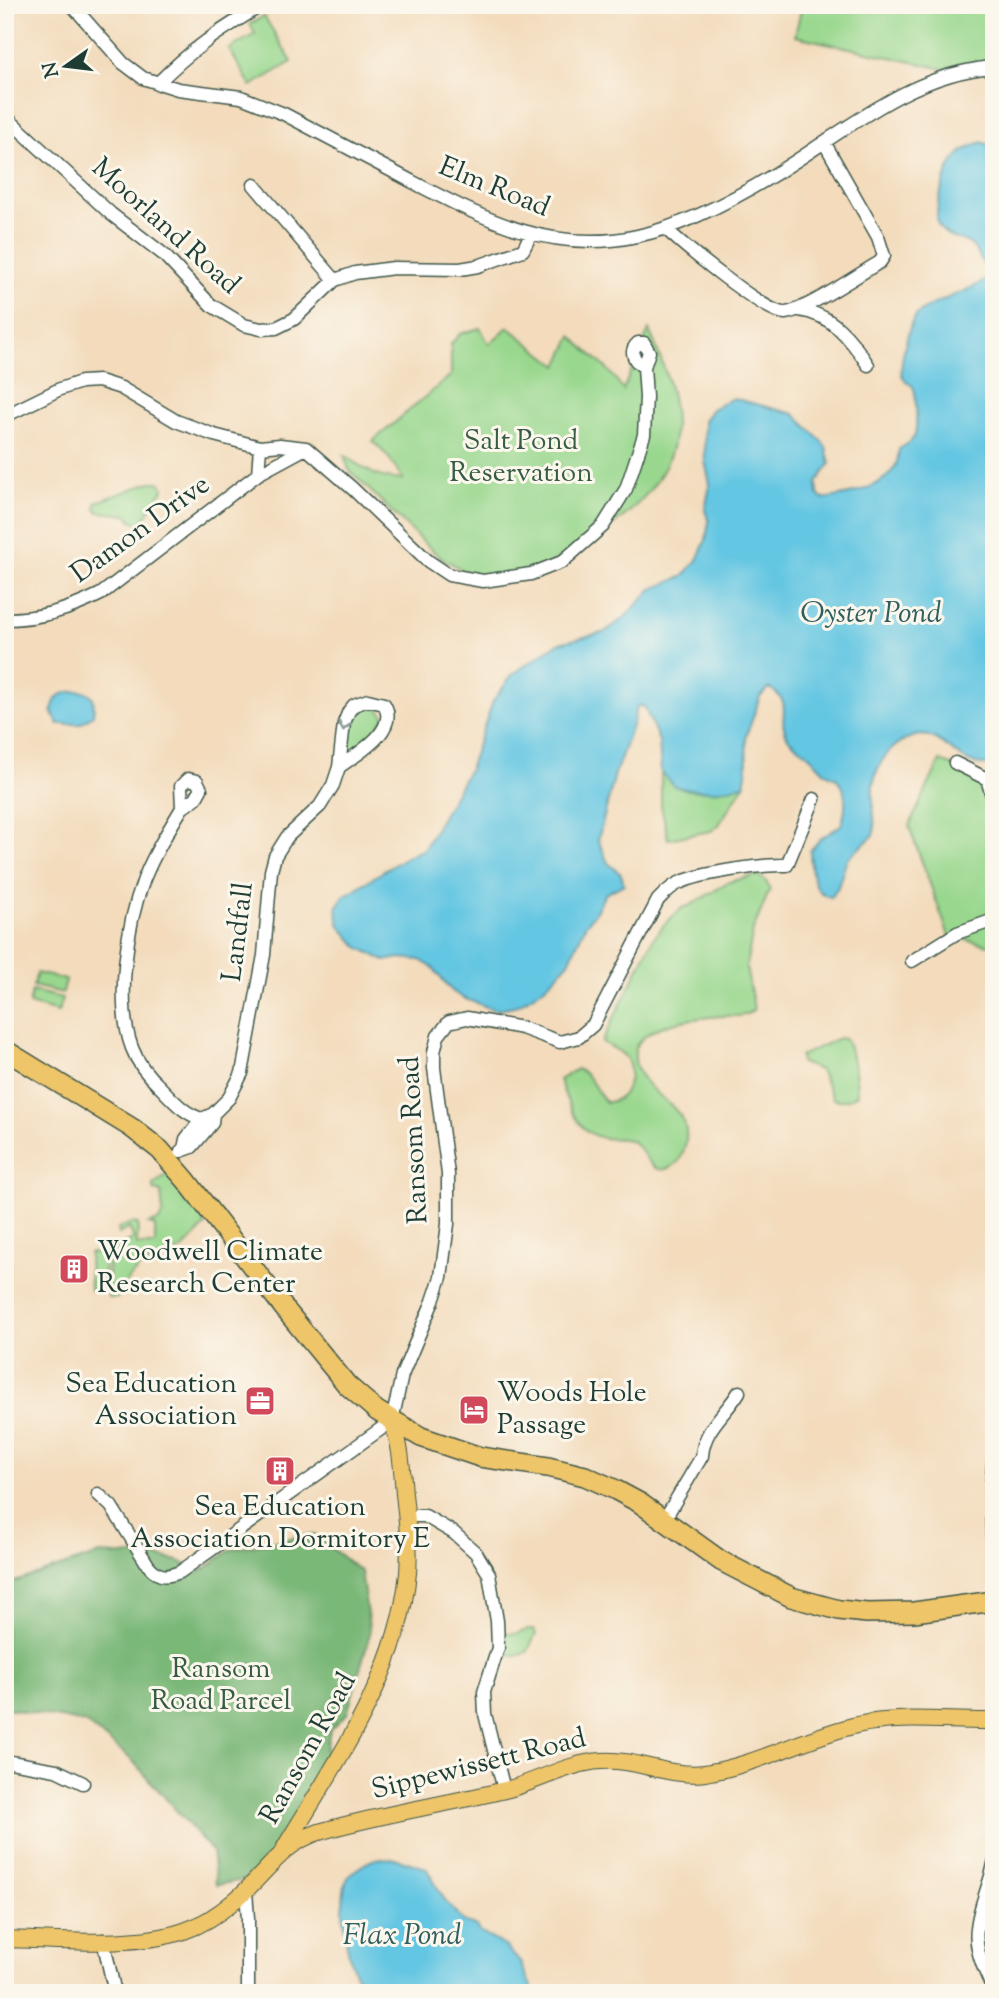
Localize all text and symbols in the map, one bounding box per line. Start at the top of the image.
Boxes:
north arrow [32,32,102,102]
text: N [37,59,67,80]
street label: Elm Road [432,148,556,228]
street label: Moorland Road [82,149,248,305]
park label: Salt Pond Reservation [449,422,593,494]
street label: Damon Drive [63,466,219,594]
water label: Oyster Pond [800,593,942,636]
one-way arrow [338,720,353,732]
street label: Landfall [213,880,265,984]
street label: Ransom Road [391,1055,439,1225]
place label: Woodwell Climate Research Center [97,1233,323,1305]
building icon: Woodwell Climate Research Center [57,1252,91,1286]
place label: Sea Education Association [65,1365,237,1437]
place label: Woods Hole Passage [497,1374,647,1446]
office icon: Sea Education Association [243,1384,277,1418]
hotel icon: Woods Hole Passage [457,1393,491,1427]
building icon: Sea Education Association Dormitory E [263,1454,297,1488]
place label: Sea Education Association Dormitory E [130,1488,430,1560]
park label: Ransom Road Parcel [151,1650,292,1722]
street label: Ransom Road [251,1666,367,1832]
street label: Sippewissett Road [368,1719,591,1811]
water label: Flax Pond [342,1915,462,1958]

